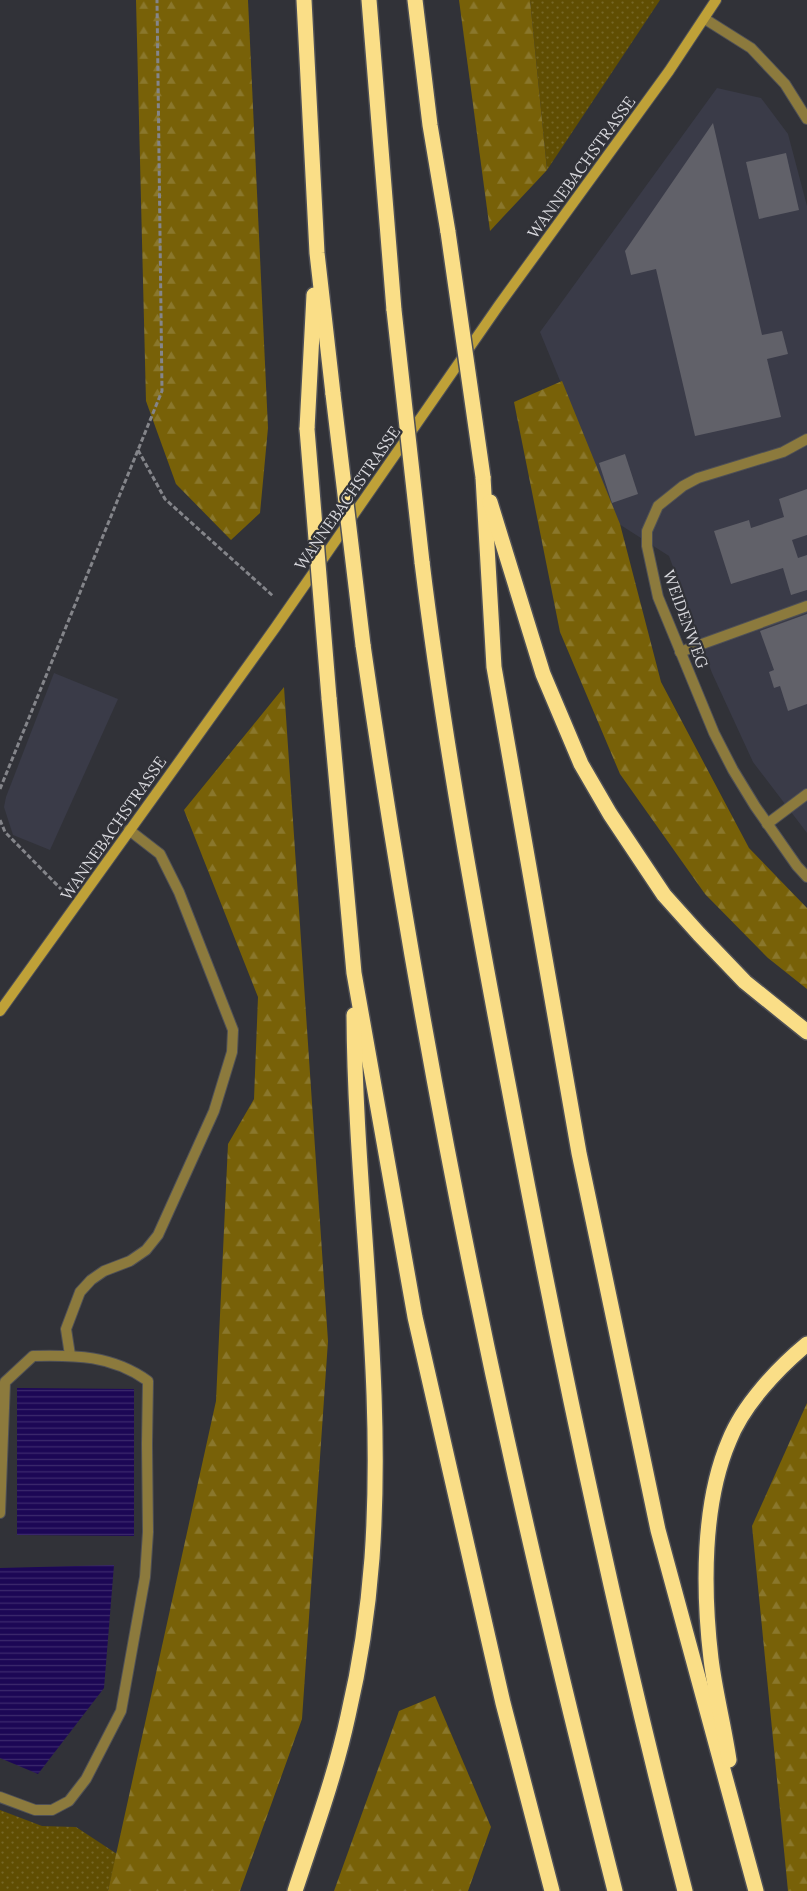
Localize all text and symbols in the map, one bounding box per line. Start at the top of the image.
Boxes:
street label: WANNEBACHSTRASSE [523,92,639,242]
street label: WANNEBACHSTRASSE [290,422,404,574]
street label: WEIDENWEG [659,567,713,671]
street label: WANNEBACHSTRASSE [56,752,170,904]

